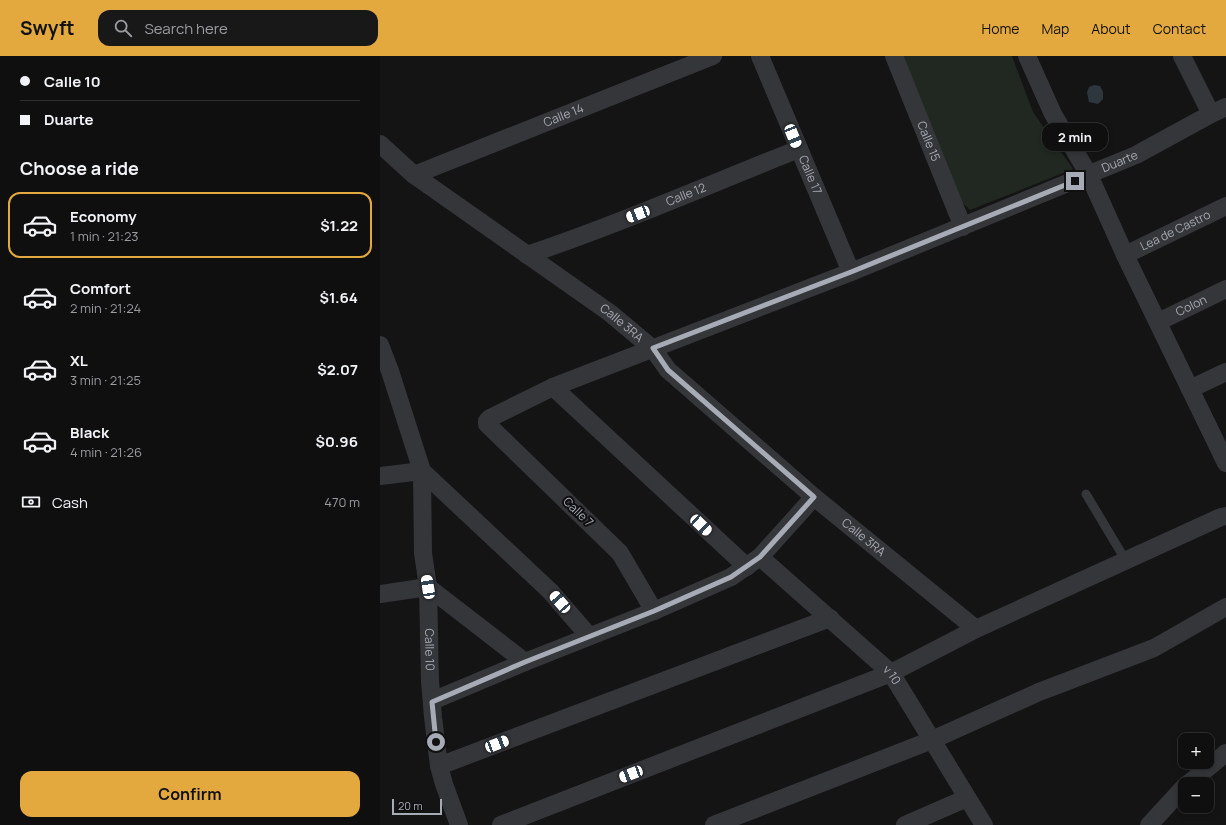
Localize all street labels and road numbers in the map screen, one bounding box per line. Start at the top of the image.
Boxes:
street label: Calle 14 [541,99,586,131]
street label: Calle 15 [913,119,945,164]
street label: Duarte [1099,146,1140,176]
street label: Calle 17 [795,152,826,197]
street label: Calle 12 [663,179,708,210]
street label: Lea de Castro [1137,206,1213,254]
street label: Colon [1173,291,1210,320]
street label: Calle 3RA [597,299,648,346]
street label: Calle 7 [559,493,597,530]
street label: Calle 3RA [838,514,890,560]
street label: Calle 10 [421,628,439,671]
street label: v 10 [880,661,905,688]

